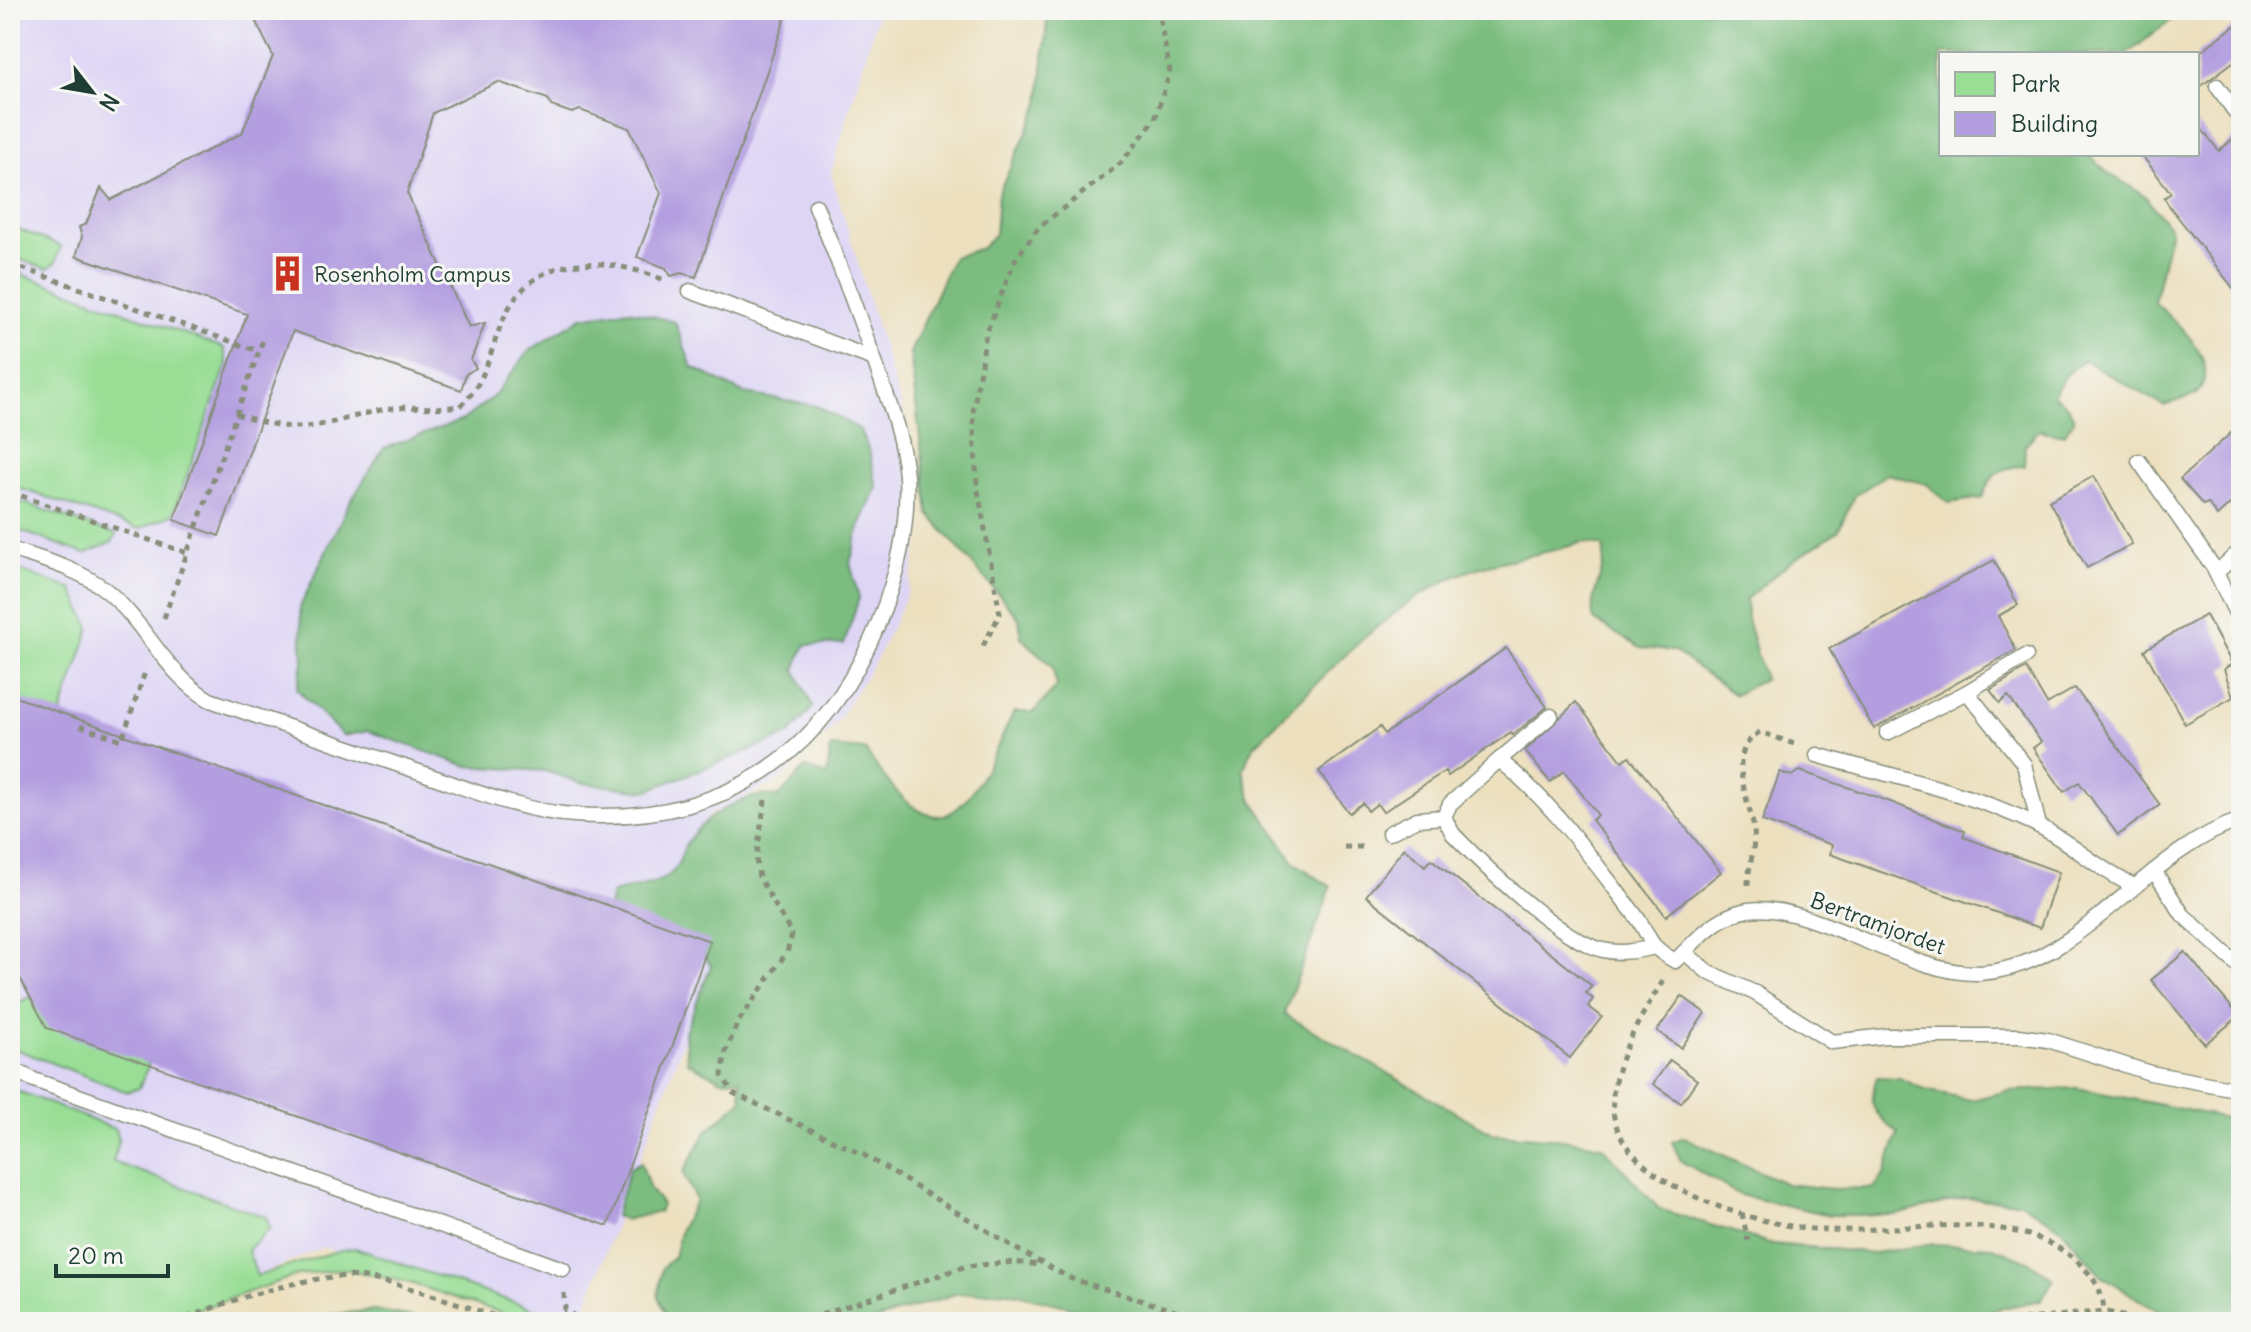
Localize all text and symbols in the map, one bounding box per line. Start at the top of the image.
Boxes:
north arrow [52,52,132,132]
legend [1939,52,2199,156]
text: Park [2011,68,2061,98]
text: N [93,89,125,116]
text: Building [2011,108,2098,138]
building icon: Rosenholm Campus [269,255,307,293]
place label: Rosenholm Campus [314,260,511,288]
street label: Bertramjordet [1807,886,1949,960]
scale bar [56,1228,168,1278]
text: 20 m [68,1240,124,1270]

